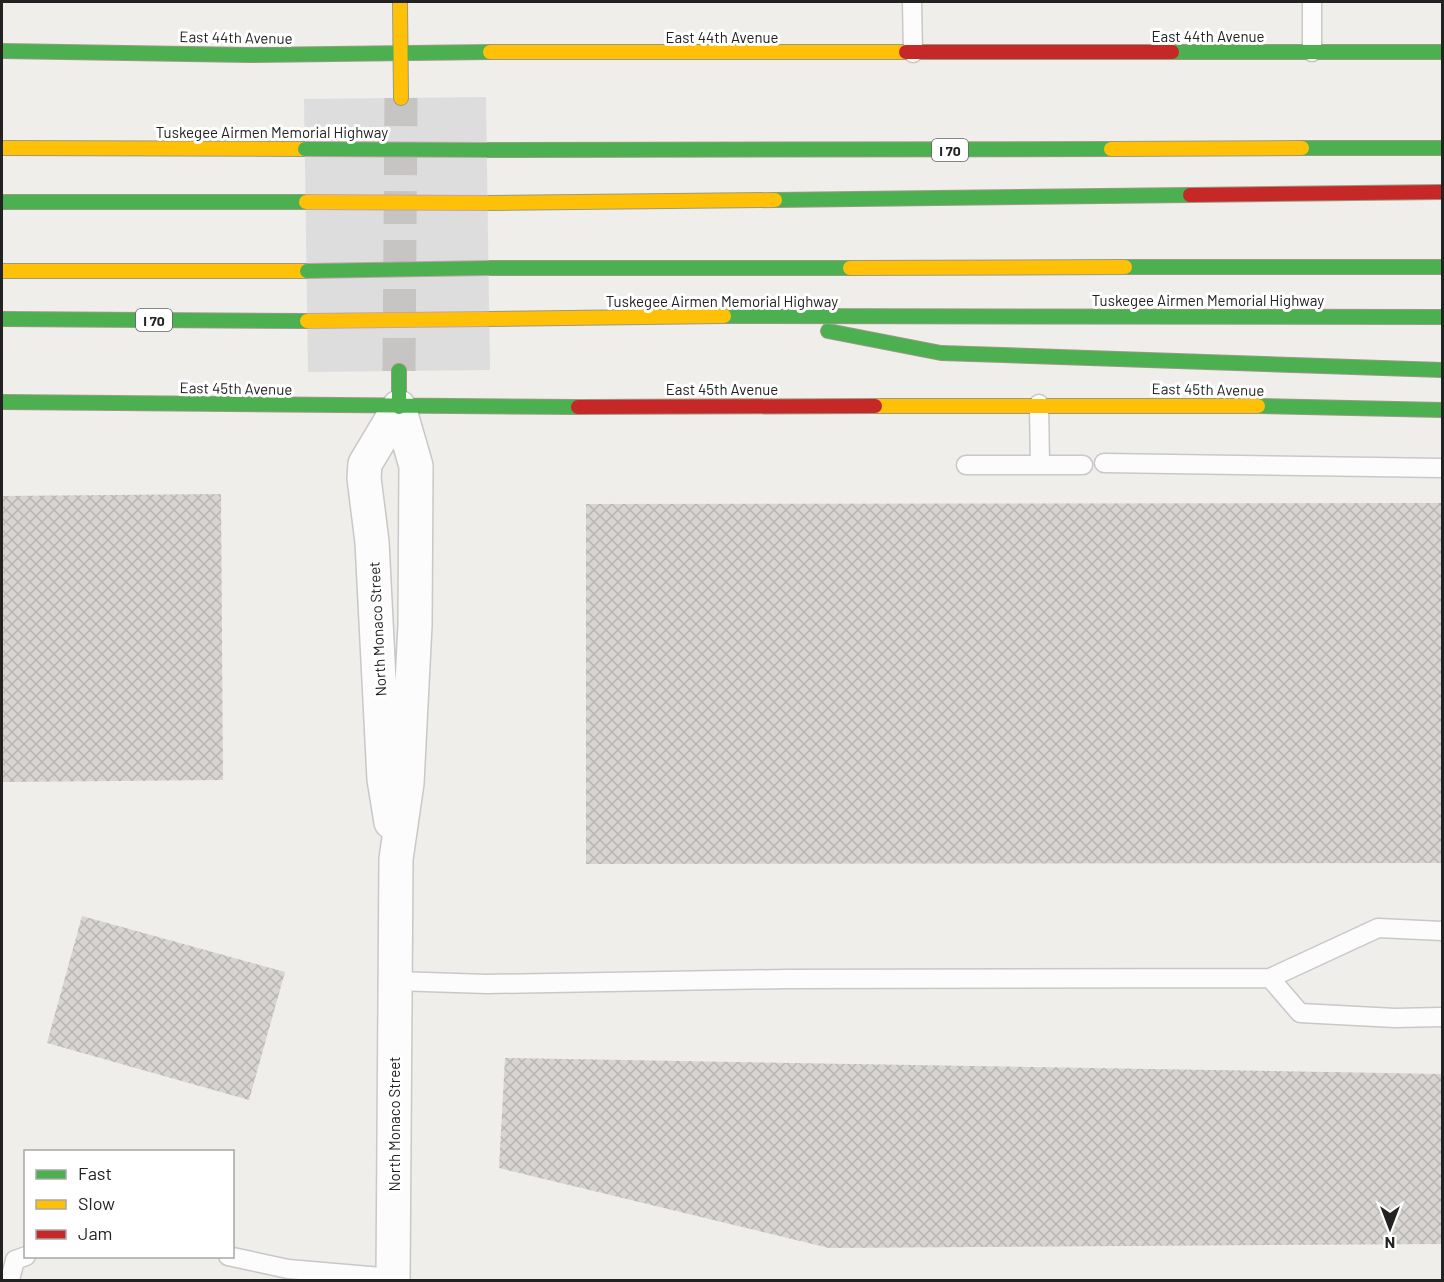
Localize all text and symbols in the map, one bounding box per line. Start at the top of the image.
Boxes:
street label: East 44th Avenue [179,27,293,47]
street label: East 44th Avenue [1151,27,1265,45]
street label: East 44th Avenue [665,28,779,46]
street label: Tuskegee Airmen Memorial Highway [156,123,388,141]
road number: I 70 [932,139,968,161]
street label: Tuskegee Airmen Memorial Highway [1092,291,1324,309]
street label: Tuskegee Airmen Memorial Highway [606,292,838,310]
road number: I 70 [136,309,172,331]
street label: East 45th Avenue [180,378,292,398]
street label: East 45th Avenue [1152,379,1264,399]
street label: East 45th Avenue [666,380,778,398]
street label: North Monaco Street [364,561,390,697]
street label: North Monaco Street [385,1056,403,1192]
legend [24,1150,234,1258]
text: Fast [78,1162,112,1184]
text: Slow [78,1192,115,1214]
north arrow [1360,1198,1420,1258]
text: Jam [78,1222,112,1244]
text: N [1385,1234,1395,1253]

